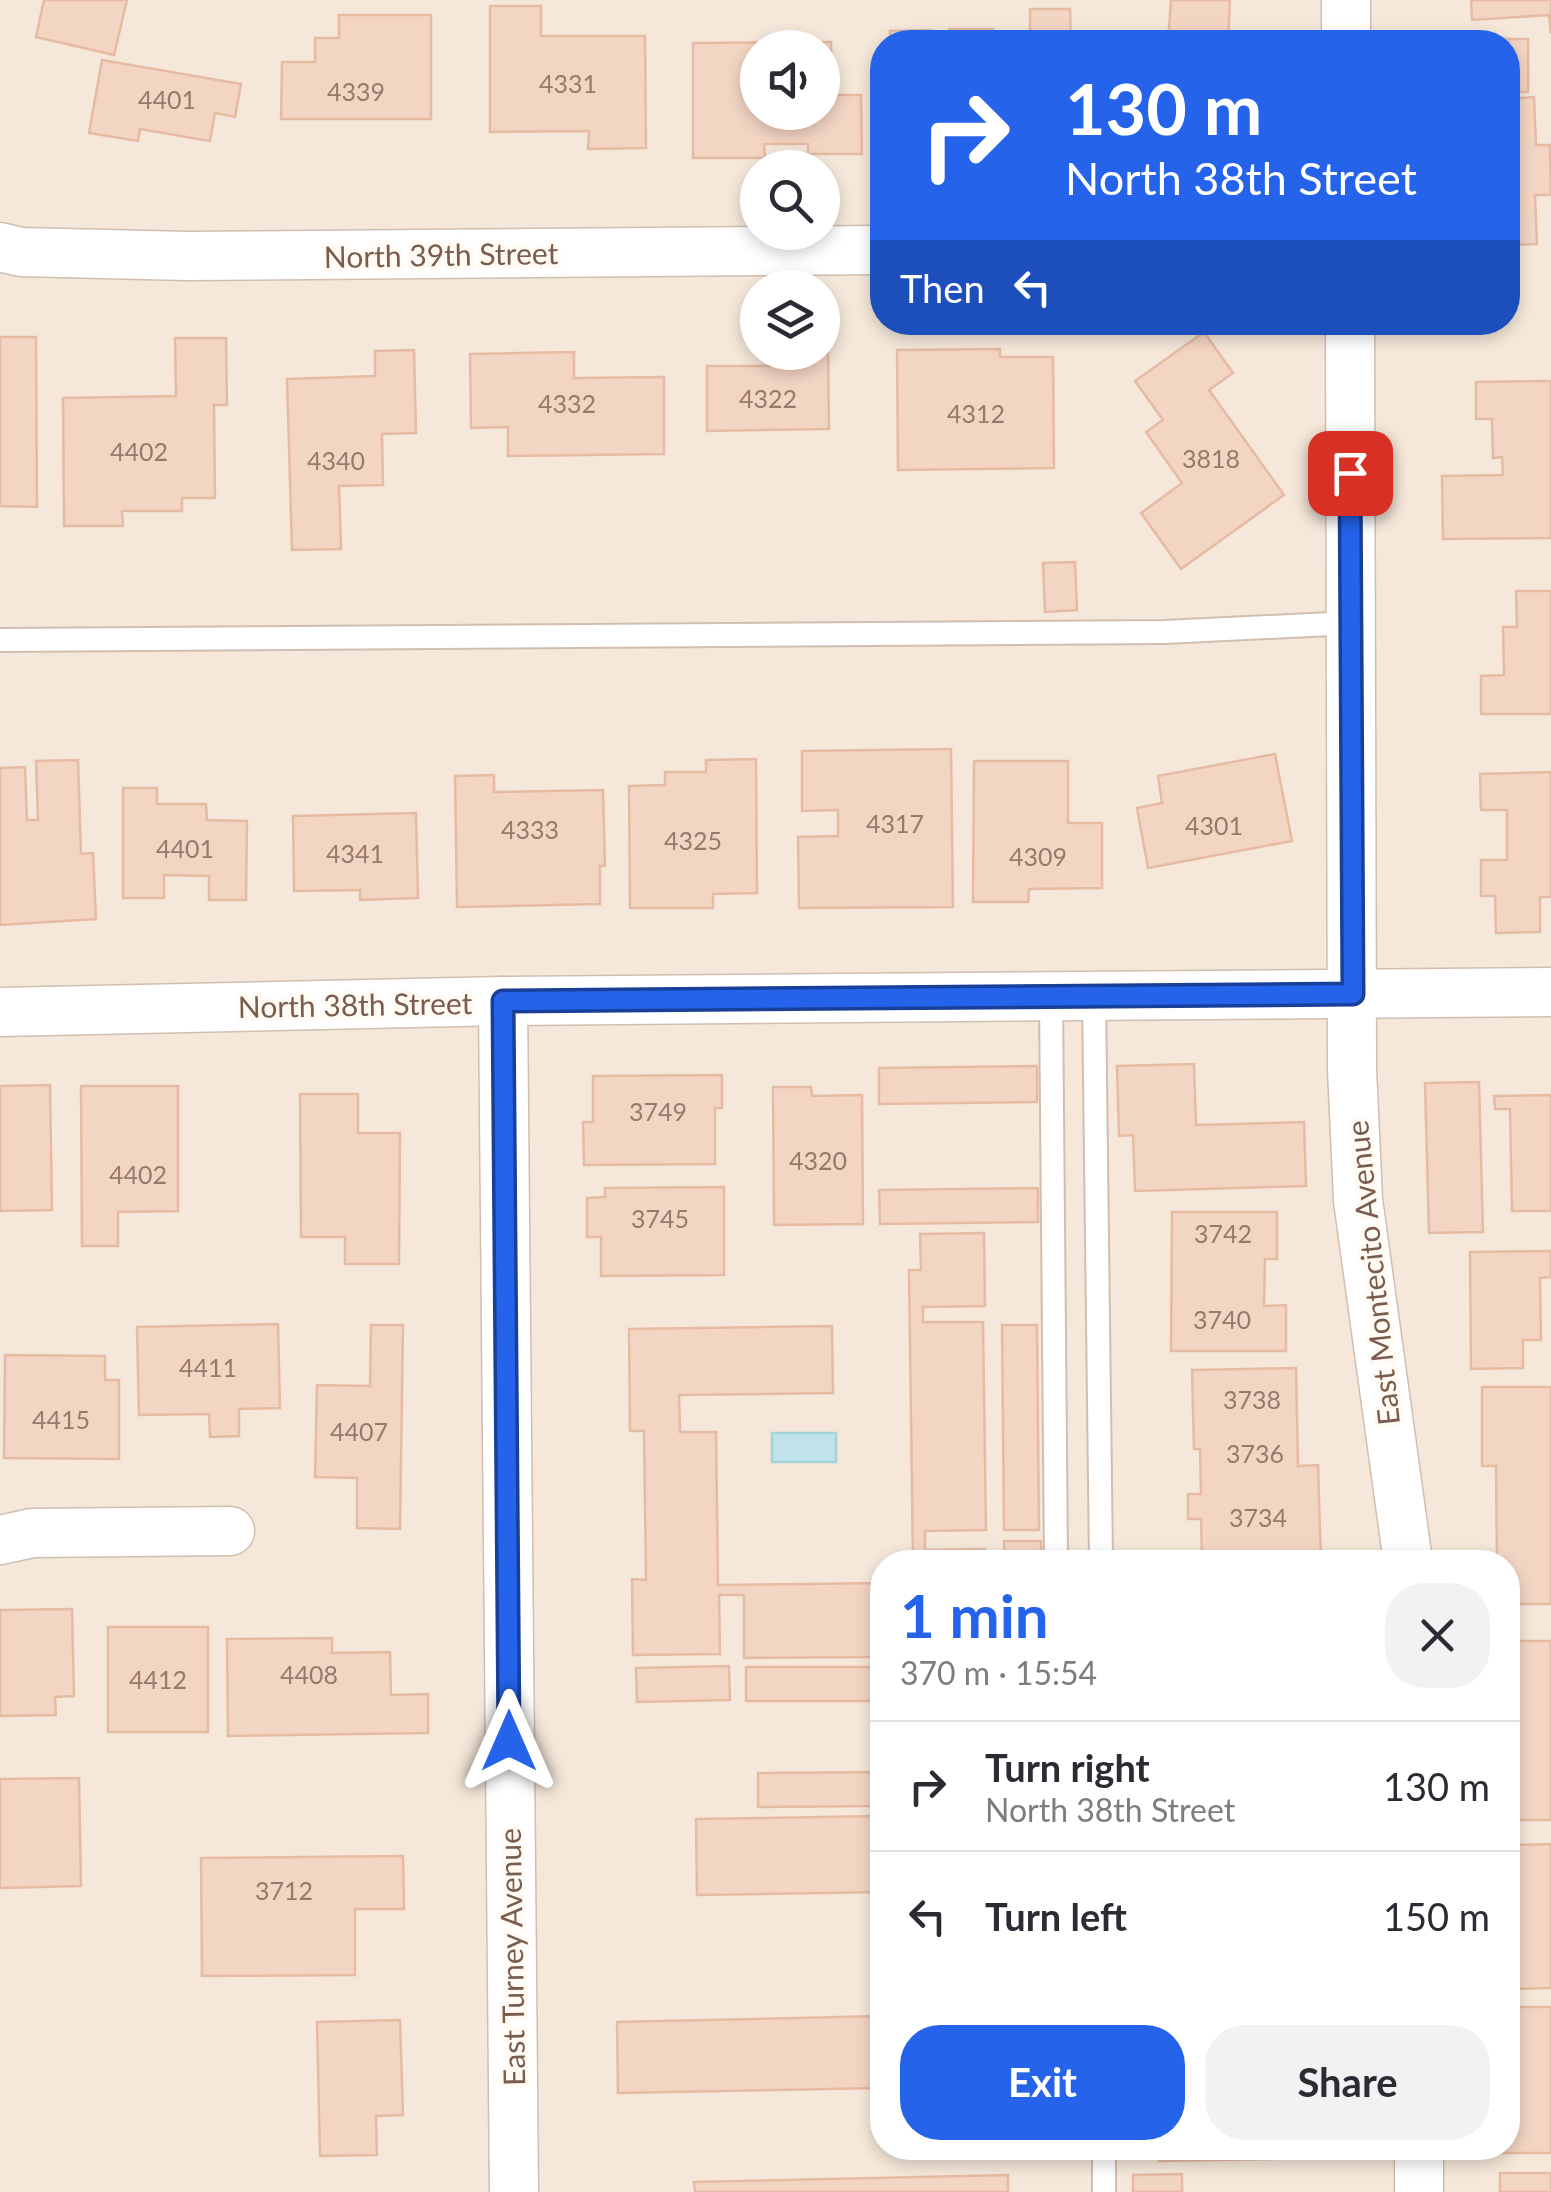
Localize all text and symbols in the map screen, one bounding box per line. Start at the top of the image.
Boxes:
map controls [740,30,840,370]
button: sound [740,30,840,130]
text: 130 m [1065,66,1262,150]
house number: 4331 [539,68,597,98]
icon: right [900,70,1030,200]
house number: 4339 [327,76,385,106]
house number: 4401 [138,84,196,114]
button: search [740,150,840,250]
text: North 38th Street [1065,151,1417,205]
street label: North 39th Street [323,234,559,274]
icon: left [1005,260,1060,315]
text: Then [900,265,985,311]
button: layers [740,270,840,370]
house number: 4322 [739,383,797,413]
house number: 4332 [538,388,596,418]
house number: 4312 [947,398,1005,428]
pin [1308,431,1393,516]
house number: 4402 [110,436,168,466]
house number: 3818 [1182,443,1240,473]
house number: 4340 [307,445,365,475]
icon: arrive [1323,446,1378,501]
house number: 4317 [866,808,924,838]
house number: 4301 [1185,810,1243,840]
house number: 4333 [501,814,559,844]
house number: 4325 [664,825,722,855]
house number: 4401 [156,833,214,863]
house number: 4341 [326,838,384,868]
house number: 4309 [1009,841,1067,871]
street label: North 38th Street [237,984,473,1024]
house number: 3749 [629,1096,687,1126]
street label: East Montecito Avenue [1338,1119,1406,1427]
house number: 4320 [789,1145,847,1175]
house number: 4402 [109,1159,167,1189]
house number: 3745 [631,1203,689,1233]
house number: 3742 [1194,1218,1252,1248]
house number: 3740 [1193,1304,1251,1334]
house number: 4411 [179,1352,237,1382]
house number: 3738 [1223,1384,1281,1414]
house number: 4415 [32,1404,90,1434]
house number: 4407 [330,1416,388,1446]
house number: 3736 [1226,1438,1284,1468]
house number: 3734 [1229,1502,1287,1532]
text: 1 min [900,1579,1049,1651]
button: close [1385,1583,1490,1688]
text: 370 m · 15:54 [900,1653,1097,1692]
house number: 4408 [280,1659,338,1689]
house number: 4412 [129,1664,187,1694]
position arrow [457,1689,561,1793]
text: Turn right [985,1744,1150,1790]
icon: right [900,1759,955,1814]
text: 130 m [1383,1763,1490,1809]
text: North 38th Street [985,1790,1235,1829]
street label: East Turney Avenue [491,1828,531,2086]
house number: 3712 [255,1875,313,1905]
icon: left [900,1889,955,1944]
text: Turn left [985,1893,1127,1939]
text: 150 m [1383,1893,1490,1939]
button: Exit [900,2025,1185,2140]
button: Share [1205,2025,1490,2140]

